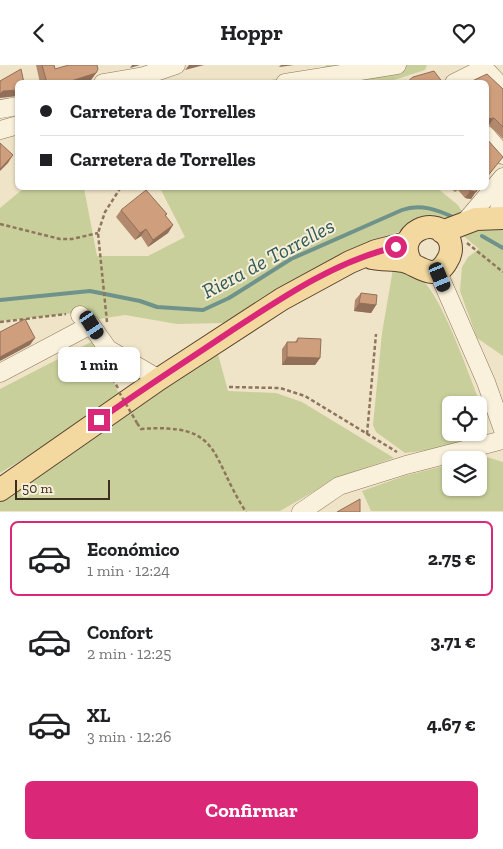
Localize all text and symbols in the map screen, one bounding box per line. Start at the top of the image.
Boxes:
icon: back [25,19,53,47]
text: Hoppr [220,19,283,46]
icon: heart [450,19,478,47]
text: Carretera de Torrelles [70,100,256,123]
text: Carretera de Torrelles [70,148,256,171]
water label: Riera de Torrelles [197,213,339,303]
route start [385,236,407,258]
car [427,260,452,294]
car [77,308,106,342]
callout: 1 min [58,347,140,383]
text: 1 min [80,355,118,374]
map controls [442,396,487,496]
button: locate [442,396,487,441]
route end [88,409,110,431]
button: layers [442,451,487,496]
scale bar [15,477,110,500]
text: 50 m [22,480,53,497]
icon: car [27,536,72,581]
text: Económico [87,538,180,561]
text: 2.75 € [428,547,476,570]
text: 1 min · 12:24 [87,561,170,580]
icon: car [27,619,72,664]
text: Confort [87,621,153,644]
text: 3.71 € [430,630,476,653]
text: 2 min · 12:25 [87,644,172,663]
icon: car [27,702,72,747]
text: XL [87,704,110,727]
text: 4.67 € [427,713,476,736]
text: 3 min · 12:26 [87,727,171,746]
button: Confirmar [25,781,478,839]

